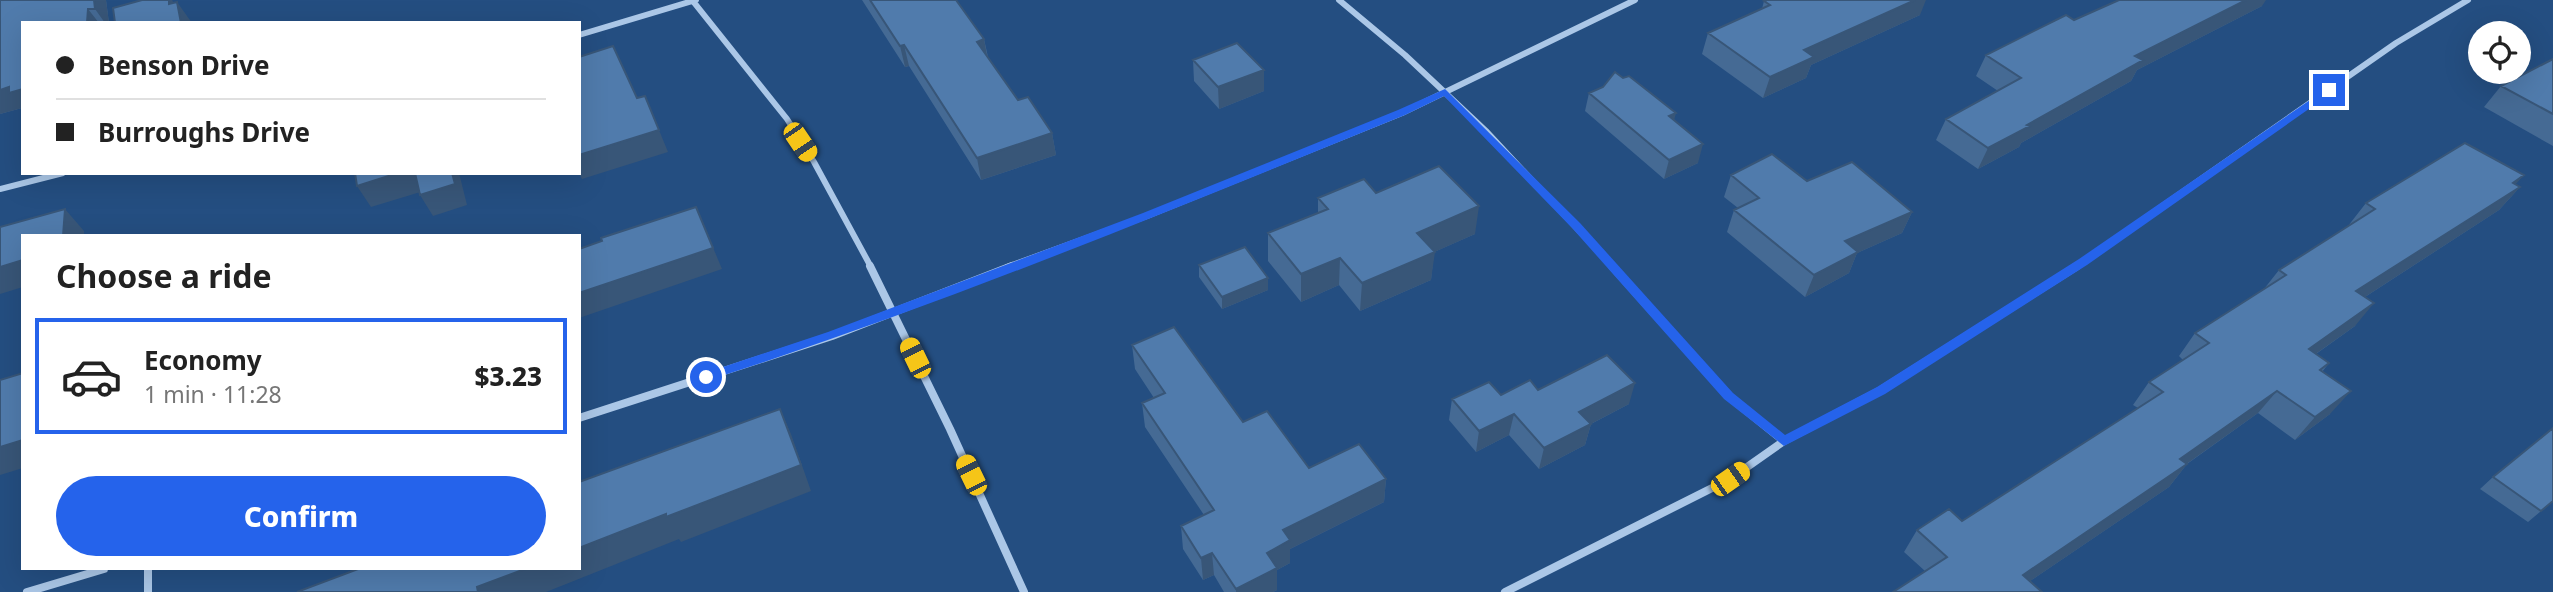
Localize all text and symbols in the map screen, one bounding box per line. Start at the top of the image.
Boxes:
map controls [2468,21,2531,84]
button: locate [2468,21,2531,84]
text: Benson Drive [98,47,269,83]
route end [2313,74,2345,106]
text: Burroughs Drive [98,114,310,150]
car [780,119,821,165]
text: Choose a ride [56,254,272,297]
car [897,335,934,381]
text: Economy [144,342,262,378]
icon: car [60,345,123,408]
text: $3.23 [475,358,542,394]
route start [690,361,722,393]
text: 1 min · 11:28 [144,378,282,410]
car [953,452,990,498]
car [1707,458,1754,500]
button: Confirm [56,476,546,556]

